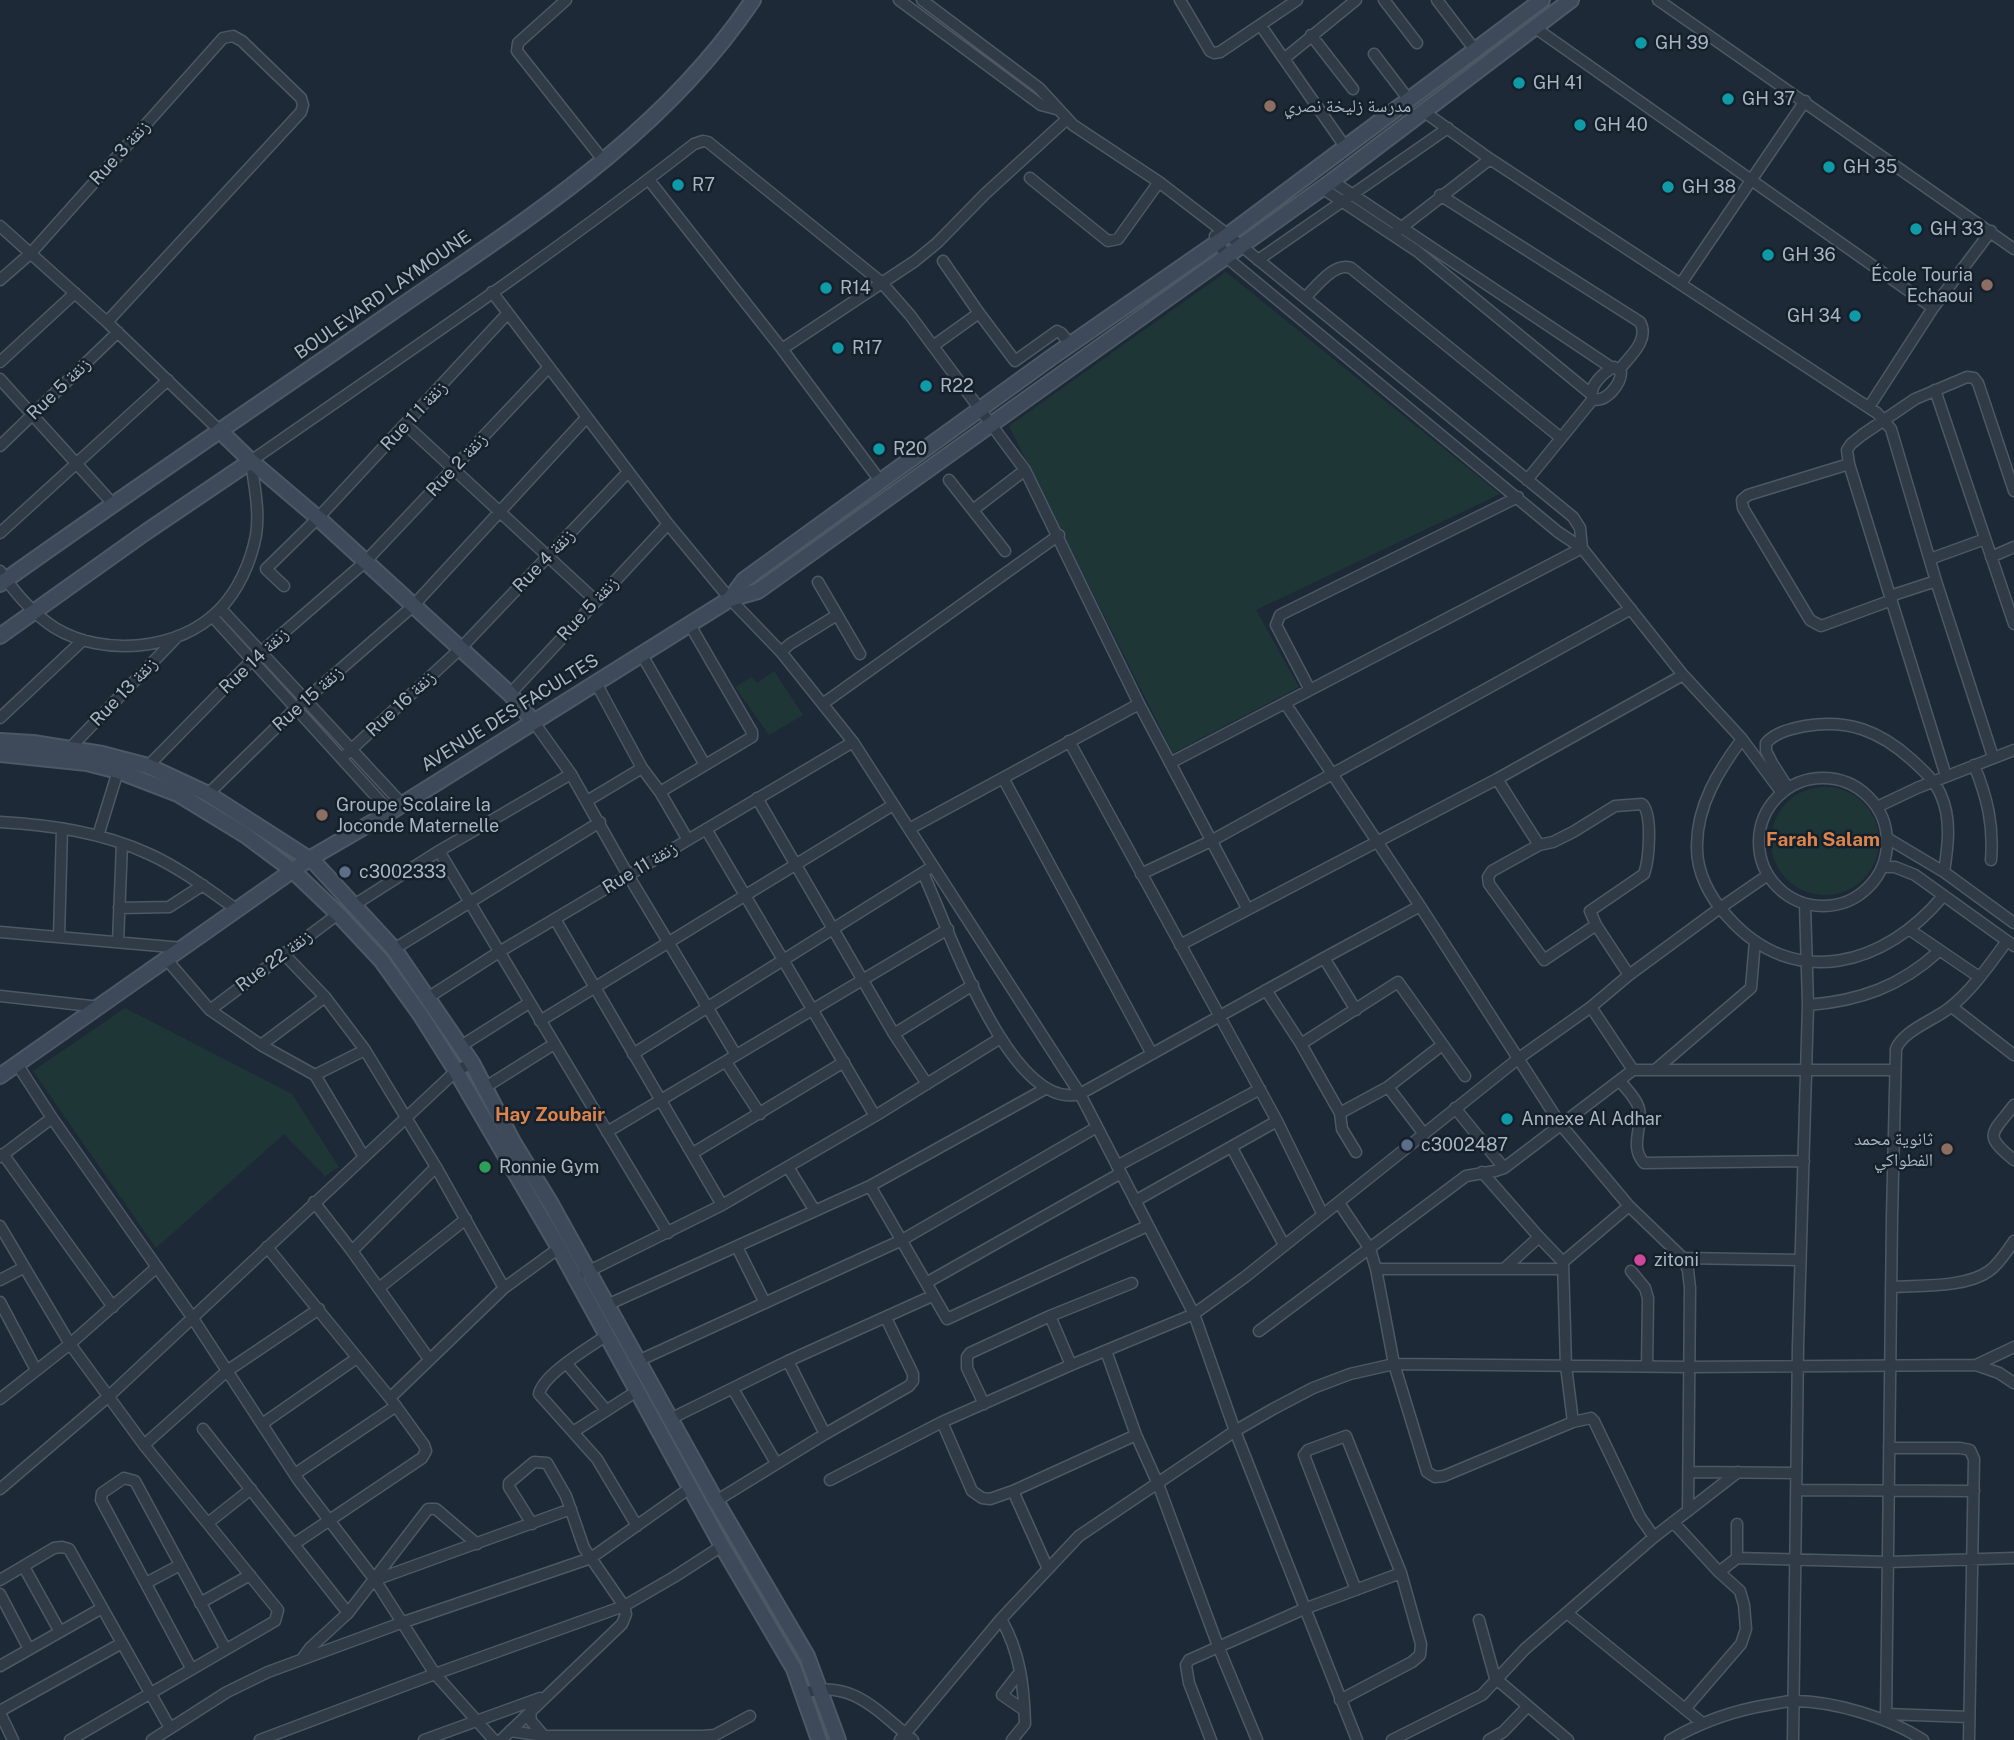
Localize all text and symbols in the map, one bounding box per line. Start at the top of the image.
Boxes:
place label: GH 39 [1655,32,1709,54]
marker: GH 39 [1633,35,1649,51]
place label: GH 41 [1533,72,1583,94]
marker: GH 41 [1511,75,1527,91]
place label: GH 37 [1742,88,1795,110]
marker: GH 37 [1720,91,1736,107]
place label: مدرسة زليخة نصري [1284,95,1411,117]
marker: مدرسة زليخة نصري [1262,98,1278,114]
place label: GH 40 [1594,114,1648,136]
street label: Rue 3 زنقة [85,116,155,190]
marker: GH 40 [1572,117,1588,133]
place label: GH 35 [1843,156,1897,178]
marker: GH 35 [1821,159,1837,175]
place label: R7 [692,174,715,196]
place label: GH 38 [1682,176,1736,198]
marker: R7 [670,177,686,193]
marker: GH 38 [1660,179,1676,195]
place label: GH 33 [1930,218,1984,240]
marker: GH 33 [1908,221,1924,237]
street label: BOULEVARD LAYMOUNE [291,226,475,364]
place label: GH 36 [1782,244,1836,266]
marker: GH 36 [1760,247,1776,263]
place label: École Touria Echaoui [1871,264,1973,306]
place label: R14 [840,277,871,299]
marker: École Touria Echaoui [1979,277,1995,293]
marker: R14 [818,280,834,296]
place label: GH 34 [1787,305,1841,327]
marker: GH 34 [1847,308,1863,324]
place label: R17 [852,337,882,359]
marker: R17 [830,340,846,356]
street label: Rue 5 زنقة [23,353,95,425]
place label: R22 [940,375,974,397]
street label: Rue 1 زنقة 1 [376,377,452,455]
marker: R22 [918,378,934,394]
street label: Rue 2 زنقة [422,429,492,501]
place label: R20 [893,438,927,460]
marker: R20 [871,441,887,457]
street label: Rue 4 زنقة [509,525,579,597]
street label: Rue 5 زنقة [553,572,623,646]
street label: Rue 14 زنقة [215,623,293,699]
street label: AVENUE DES FACULTES [417,649,603,777]
street label: Rue 13 زنقة [86,653,162,731]
street label: Rue 15 زنقة [268,662,348,736]
street label: Rue 16 زنقة [362,666,440,742]
place label: Groupe Scolaire la Joconde Maternelle [336,794,499,836]
marker: Groupe Scolaire la Joconde Maternelle [314,807,330,823]
district label: Farah Salam [1766,829,1880,851]
street label: Rue 11 زنقة [599,837,681,899]
place label: c3002333 [359,861,446,883]
marker: c3002333 [337,864,353,880]
street label: Rue 22 زنقة [232,925,316,997]
district label: Hay Zoubair [495,1104,605,1126]
place label: Annexe Al Adhar [1521,1108,1662,1130]
marker: Annexe Al Adhar [1499,1111,1515,1127]
place label: ثانوية محمد الفطواكي [1854,1128,1933,1170]
place label: c3002487 [1421,1134,1508,1156]
marker: c3002487 [1399,1137,1415,1153]
marker: ثانوية محمد الفطواكي [1939,1141,1955,1157]
place label: Ronnie Gym [499,1156,599,1178]
marker: Ronnie Gym [477,1159,493,1175]
place label: zitoni [1654,1249,1699,1271]
marker: zitoni [1632,1252,1648,1268]

